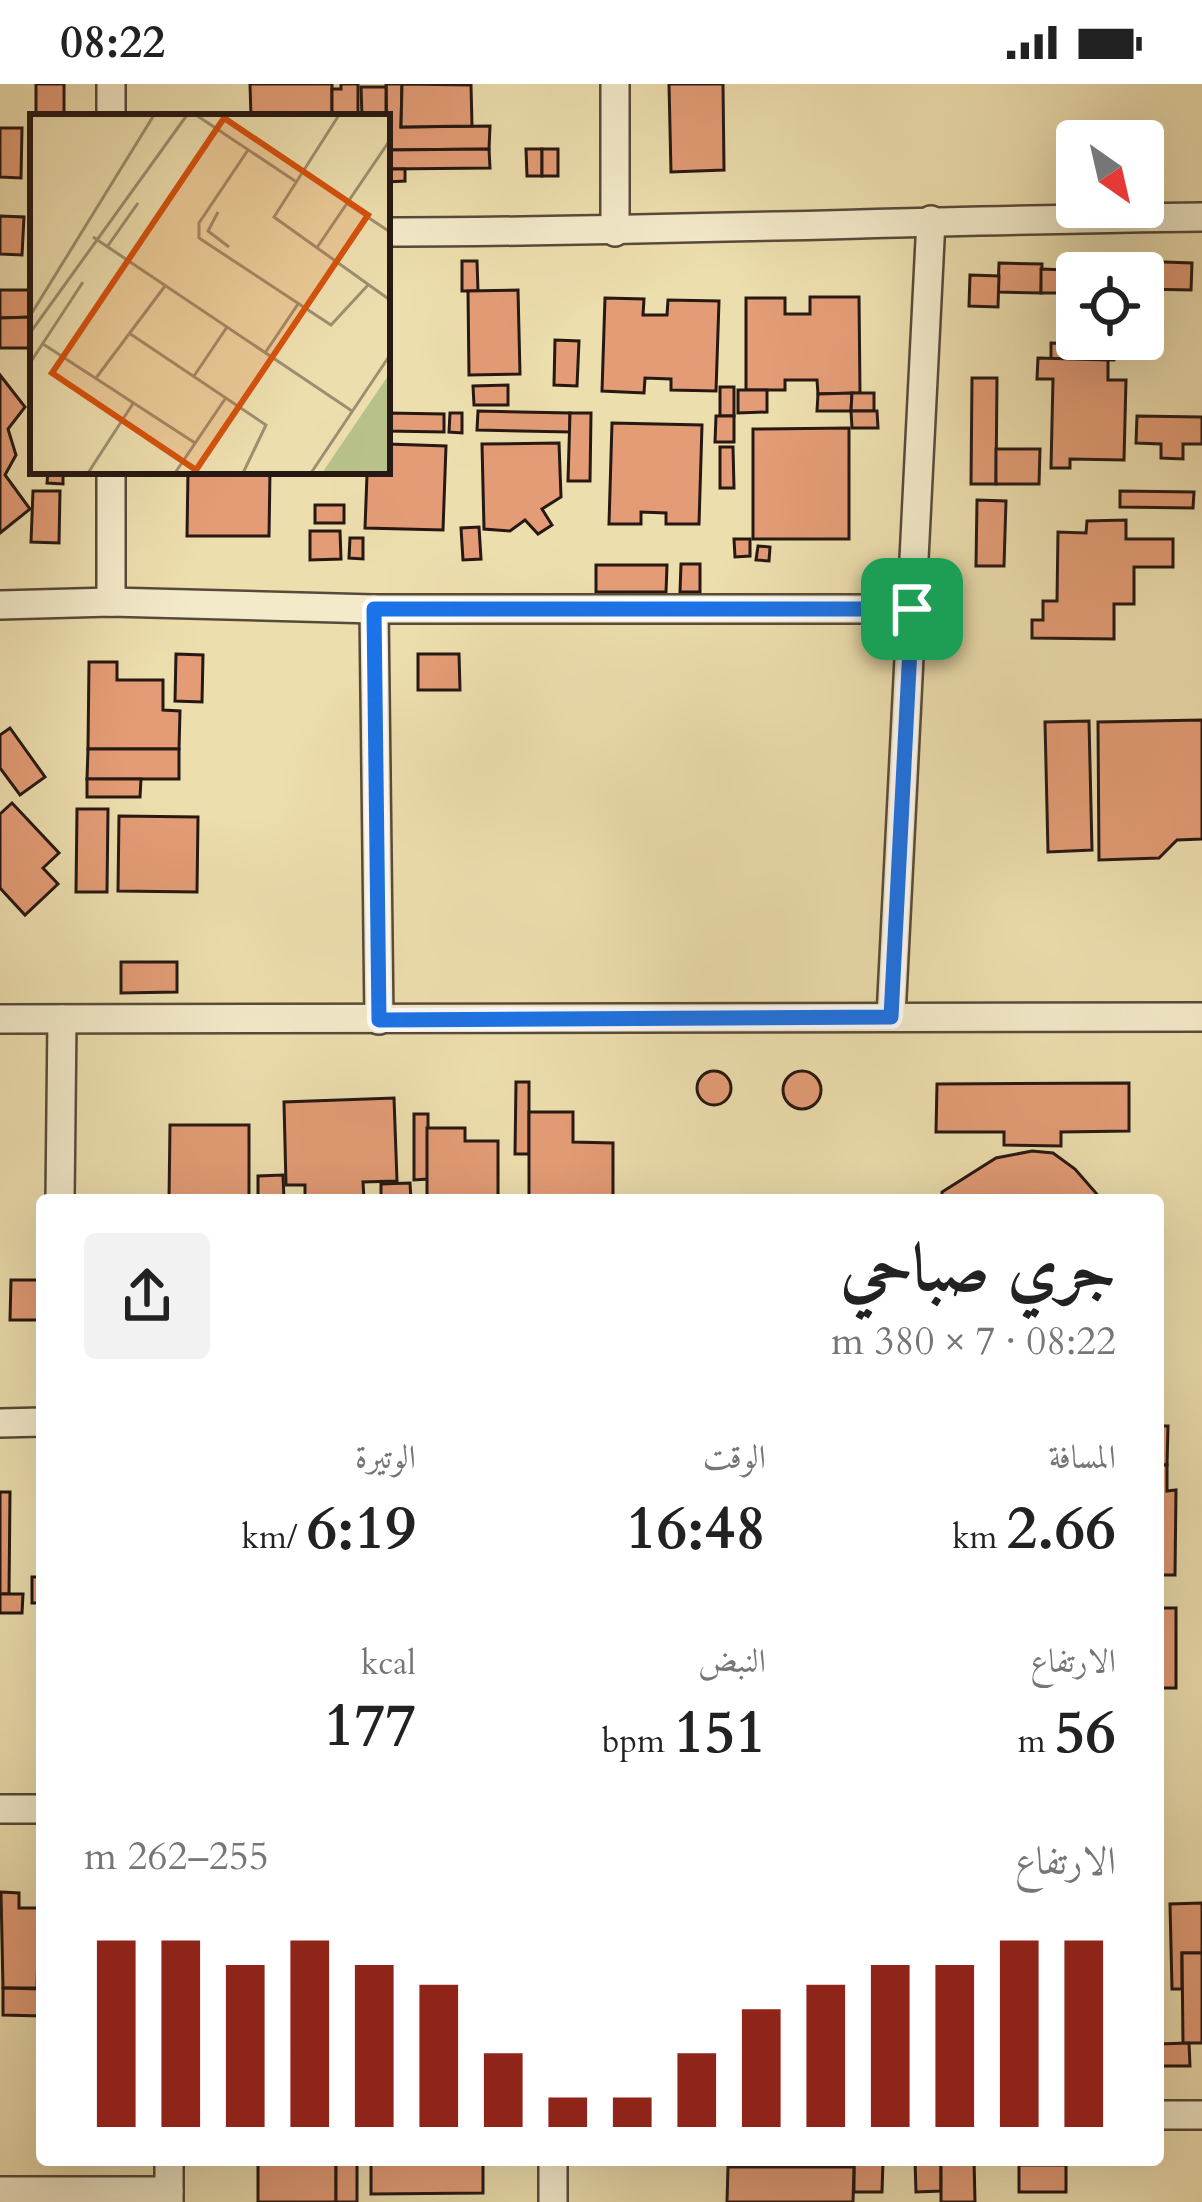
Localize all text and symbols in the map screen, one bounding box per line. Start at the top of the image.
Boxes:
text: 08:22 [60,12,165,73]
inset map [30,114,390,474]
north arrow [1056,120,1164,228]
map controls [1056,120,1164,360]
button: locate [1056,252,1164,360]
pin [861,558,963,660]
icon: arrive [879,576,945,642]
text: جري صباحي [841,1225,1116,1314]
button: share [84,1233,210,1359]
text: 08:22 · 7 × 380 m [831,1315,1116,1368]
text: الوتيرة [355,1435,416,1480]
text: الوقت [703,1435,766,1480]
text: المسافة [1049,1435,1116,1480]
text: 6:19 [306,1489,416,1570]
text: 16:48 [626,1489,766,1570]
text: 2.66 [1006,1489,1116,1570]
text: /km [241,1515,306,1560]
text: km [952,1515,1006,1560]
text: النبض [698,1639,766,1684]
text: الارتفاع [1030,1639,1116,1684]
text: kcal [361,1641,416,1686]
text: 177 [324,1686,416,1767]
text: 151 [674,1693,766,1774]
text: 56 [1055,1693,1116,1774]
text: bpm [602,1719,674,1764]
text: m [1018,1719,1055,1764]
text: 255–262 m [84,1830,269,1883]
text: الارتفاع [1015,1835,1116,1888]

